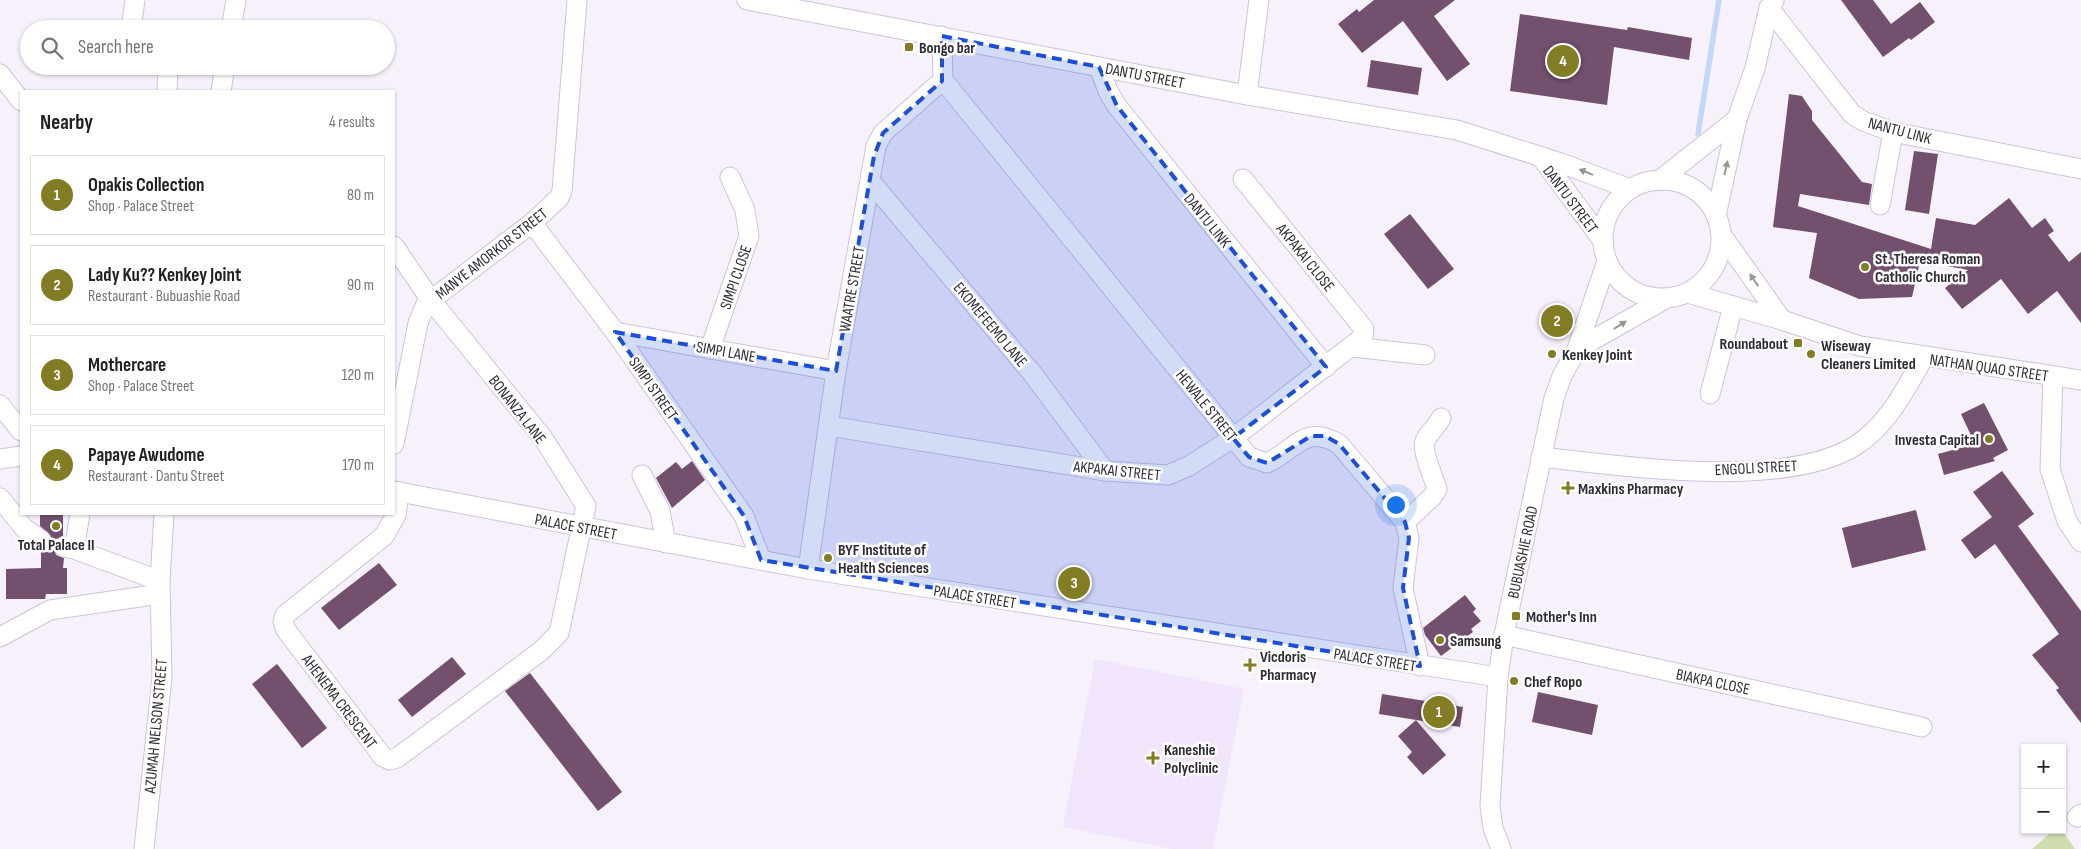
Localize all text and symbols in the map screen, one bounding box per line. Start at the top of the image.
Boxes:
search box [20,20,395,75]
icon: search [38,34,66,62]
text: Search here [78,36,154,59]
place label: Bongo bar [919,39,975,58]
marker: Bongo bar [903,41,915,53]
pin: 4 [1547,42,1579,80]
street label: DANTU STREET [1104,60,1186,94]
text: Nearby [40,110,93,135]
text: 4 results [329,113,375,132]
street label: NANTU LINK [1866,114,1934,149]
one-way arrow [1722,160,1730,176]
street label: DANTU STREET [1538,162,1602,238]
one-way arrow [1578,168,1593,175]
text: Opakis Collection [88,174,205,197]
text: 1 [54,186,60,205]
text: 80 m [347,186,374,205]
street label: DANTU LINK [1179,190,1235,252]
text: Shop · Palace Street [88,197,194,216]
street label: MANYE AMORKOR STREET [432,204,552,304]
street label: AKPAKAI CLOSE [1271,219,1338,296]
street label: SIMPI CLOSE [717,243,756,312]
street label: WAATRE STREET [836,244,869,334]
place label: St. Theresa Roman Catholic Church [1875,250,1980,287]
marker: St. Theresa Roman Catholic Church [1859,261,1871,273]
text: Lady Ku?? Kenkey Joint [88,264,241,287]
one-way arrow [1749,273,1759,286]
text: 2 [53,276,61,295]
text: 90 m [347,276,374,295]
street label: EKOMEFEEMO LANE [949,279,1031,371]
text: Restaurant · Bubuashie Road [88,287,240,306]
pin: 2 [1541,302,1573,340]
one-way arrow [1613,321,1627,330]
place label: Roundabout [1720,335,1788,354]
marker: Roundabout [1792,337,1804,349]
place label: Wiseway Cleaners Limited [1821,337,1916,374]
street label: SIMPI LANE [695,338,757,367]
place label: Kenkey Joint [1562,346,1632,365]
marker: Kenkey Joint [1546,348,1558,360]
marker: Wiseway Cleaners Limited [1805,348,1817,360]
street label: NATHAN QUAO STREET [1928,351,2050,386]
text: Mothercare [88,354,166,377]
street label: SIMPI STREET [624,354,682,424]
text: 3 [53,366,61,385]
text: 120 m [342,366,374,385]
street label: HEWALE STREET [1171,366,1241,446]
street label: BONANZA LANE [484,372,550,448]
text: Shop · Palace Street [88,377,194,396]
place label: Investa Capital [1895,431,1979,450]
marker: Investa Capital [1983,433,1995,445]
text: Papaye Awudome [88,444,205,467]
text: 4 [53,456,61,475]
text: 170 m [342,456,374,475]
street label: AKPAKAI STREET [1071,457,1162,486]
street label: ENGOLI STREET [1714,457,1798,480]
text: Restaurant · Dantu Street [88,467,224,486]
place label: Maxkins Pharmacy [1578,480,1684,499]
marker: Maxkins Pharmacy [1562,482,1574,494]
your location [1383,492,1409,518]
street label: BUBUASHIE ROAD [1504,504,1543,600]
street label: PALACE STREET [533,510,619,545]
marker: Total Palace II [50,520,62,532]
place label: Total Palace II [17,536,95,555]
place label: BYF Institute of Health Sciences [838,541,929,578]
marker: BYF Institute of Health Sciences [822,552,834,564]
pin: 3 [1058,564,1090,602]
street label: PALACE STREET [932,582,1018,613]
place label: Mother's Inn [1526,608,1597,627]
marker: Mother's Inn [1510,610,1522,622]
place label: Samsung [1450,632,1502,651]
marker: Samsung [1434,634,1446,646]
street label: PALACE STREET [1332,645,1418,676]
place label: Vicdoris Pharmacy [1260,648,1317,685]
street label: AHENEMA CRESCENT [297,650,381,753]
street label: AZUMAH NELSON STREET [141,658,172,795]
marker: Vicdoris Pharmacy [1244,659,1256,671]
street label: BIAKPA CLOSE [1674,665,1751,700]
place label: Chef Ropo [1524,673,1582,692]
marker: Chef Ropo [1508,675,1520,687]
pin: 1 [1423,693,1455,731]
place label: Kaneshie Polyclinic [1164,741,1219,778]
map controls [2021,744,2066,834]
button: + [2021,744,2066,789]
marker: Kaneshie Polyclinic [1146,751,1160,765]
button: − [2021,789,2066,834]

